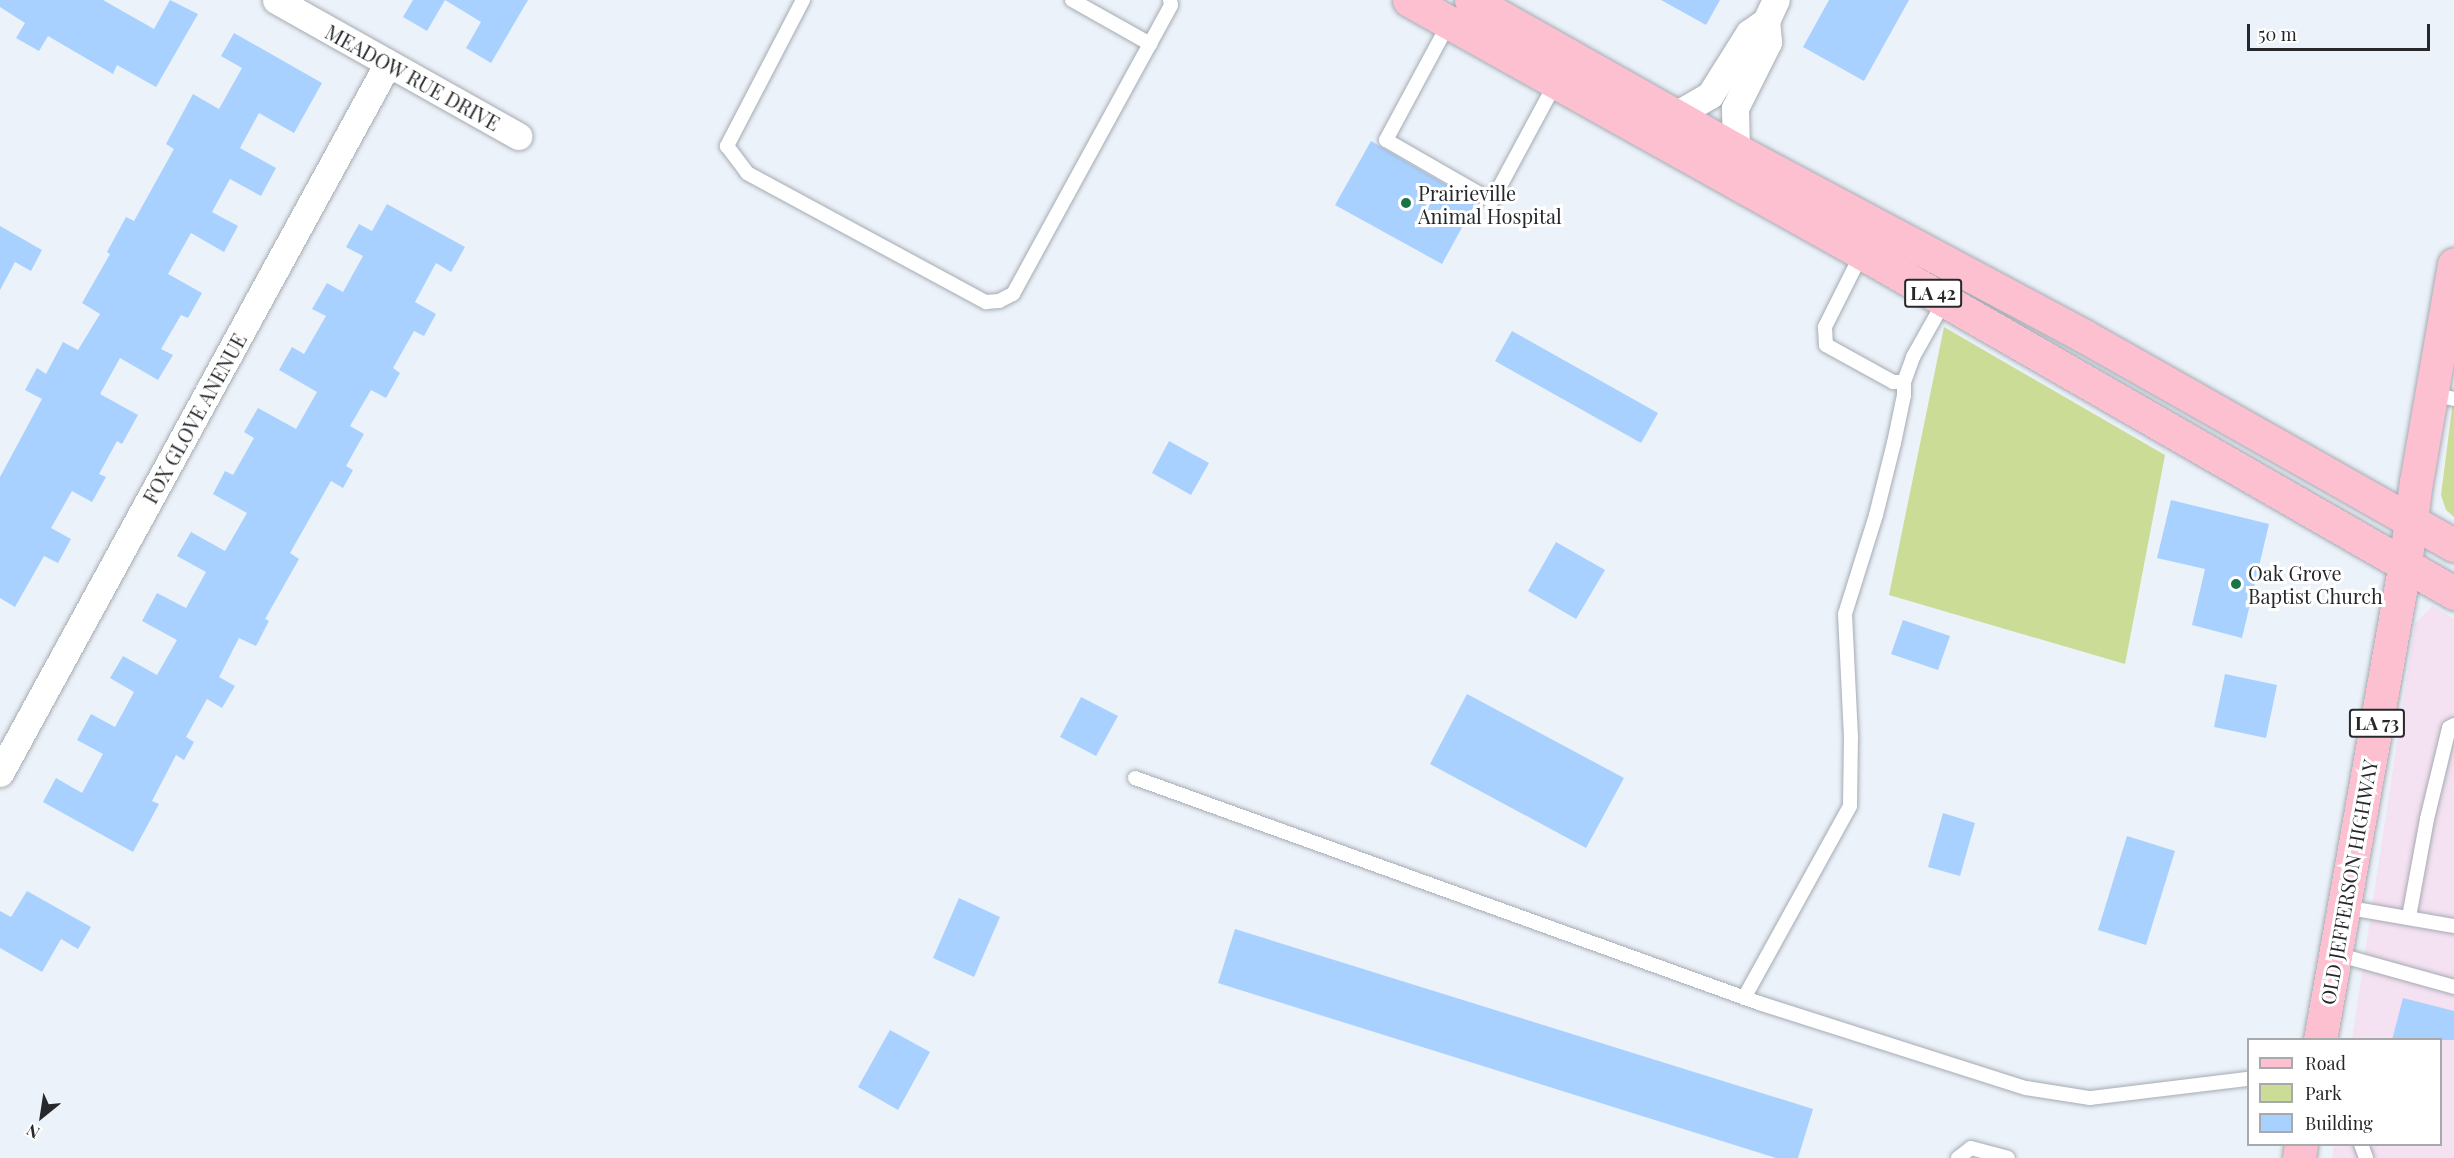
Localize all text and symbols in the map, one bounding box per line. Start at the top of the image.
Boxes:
scale bar [2250,12,2433,50]
street label: MEADOW RUE DRIVE [321,19,505,135]
text: 50 m [2258,22,2297,46]
place label: Prairieville Animal Hospital [1418,180,1562,227]
marker: Prairieville Animal Hospital [1399,196,1413,210]
road number: LA 42 [1903,278,1963,308]
street label: FOX GLOVE ANENUE [137,328,251,508]
place label: Oak Grove Baptist Church [2248,560,2383,607]
marker: Oak Grove Baptist Church [2229,577,2243,591]
road number: LA 73 [2348,708,2406,738]
street label: OLD JEFFERSON HIGHWAY [2315,758,2381,1006]
legend [2247,1038,2442,1146]
text: Road [2305,1051,2346,1075]
text: Park [2305,1081,2342,1105]
north arrow [12,1086,72,1146]
text: Building [2305,1111,2373,1135]
text: N [22,1120,43,1144]

